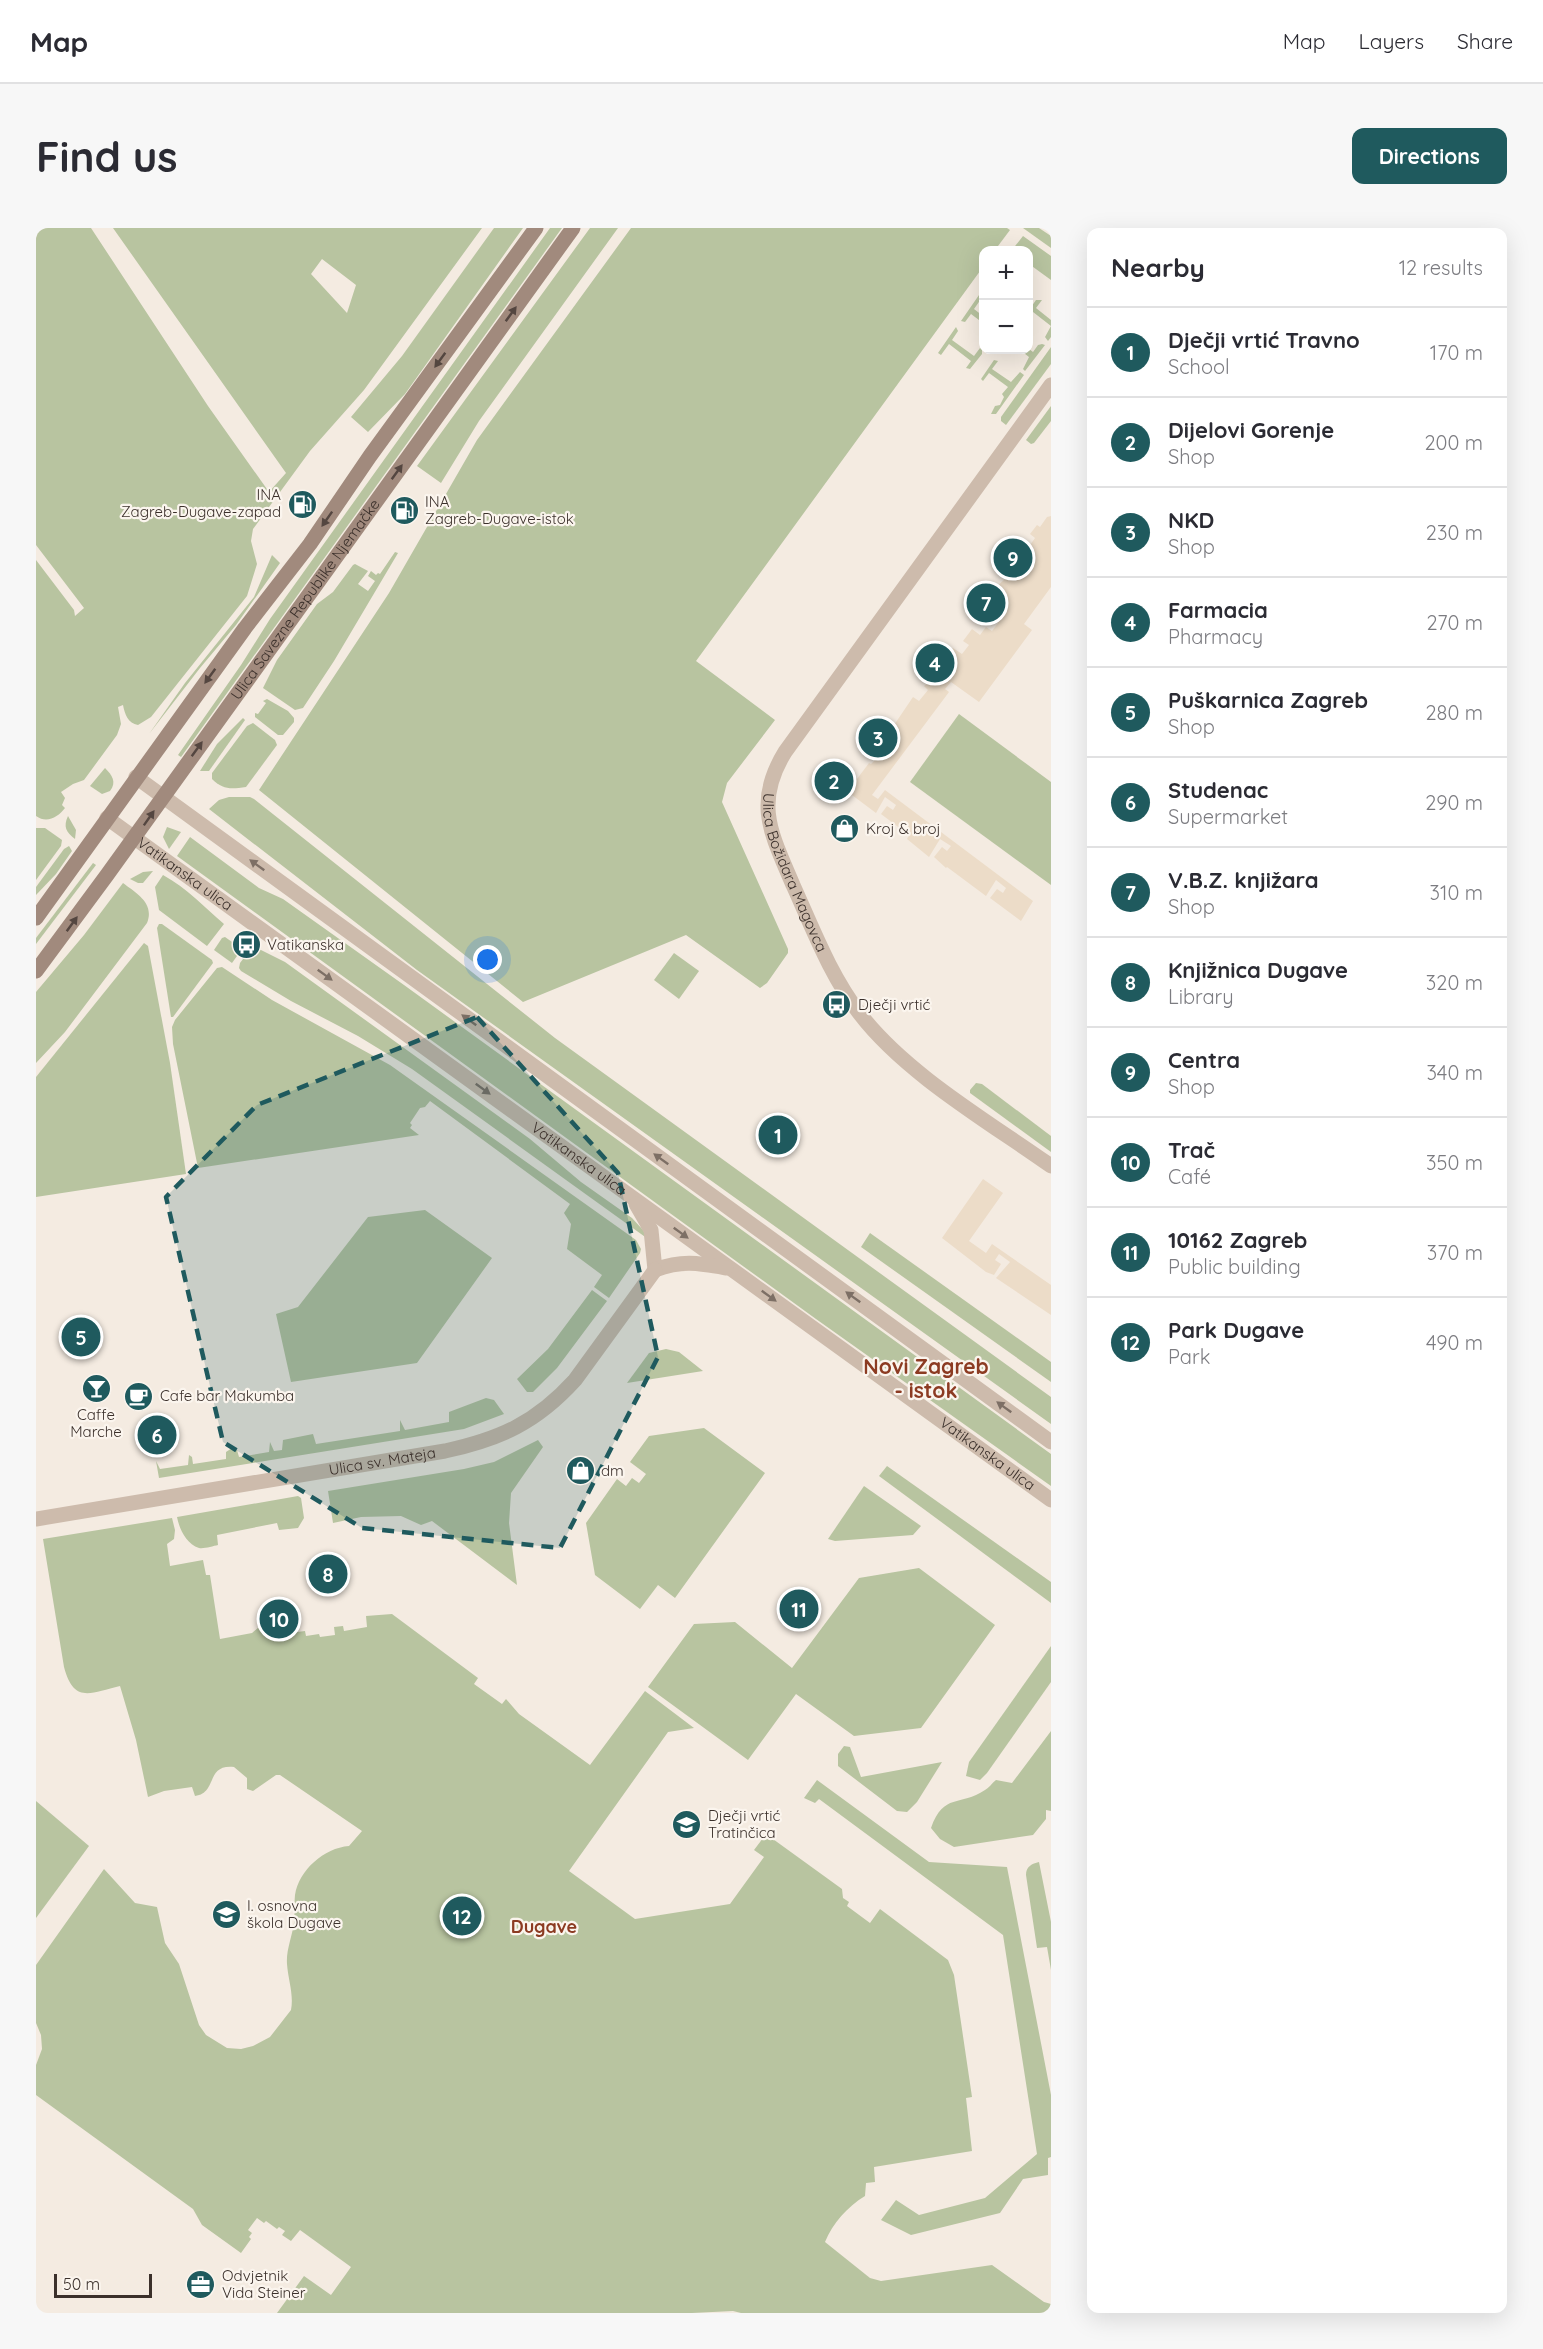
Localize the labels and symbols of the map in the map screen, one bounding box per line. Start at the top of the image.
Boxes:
one-way arrow [505,306,517,322]
one-way arrow [434,353,446,368]
one-way arrow [391,464,403,480]
place label: INA Zagreb-Dugave-zapad [121,485,281,521]
fuel station icon: INA Zagreb-Dugave-zapad [286,488,318,520]
place label: INA Zagreb-Dugave-istok [425,492,574,528]
street label: Ulica Savezne Republike Njemačke [226,495,384,703]
fuel station icon: INA Zagreb-Dugave-istok [388,495,420,527]
one-way arrow [321,511,332,527]
pin: 9 [994,536,1032,580]
pin: 7 [966,580,1006,626]
pin: 4 [916,640,954,686]
one-way arrow [204,667,216,683]
pin: 3 [858,716,898,760]
one-way arrow [191,742,203,758]
pin: 2 [814,758,854,804]
street label: Ulica Božidara Magovca [759,792,832,955]
one-way arrow [143,810,155,826]
shop icon: Kroj & broj [829,813,861,845]
place label: Kroj & broj [866,819,941,838]
street label: Vatikanska ulica [134,833,237,915]
one-way arrow [249,860,264,872]
one-way arrow [65,917,77,932]
bus stop icon: Vatikanska [230,929,262,961]
place label: Vatikanska [267,935,344,954]
your location [473,945,502,974]
one-way arrow [316,969,332,981]
bus stop icon: Dječji vrtić [821,989,853,1021]
place label: Dječji vrtić [858,995,930,1014]
one-way arrow [462,1014,477,1026]
one-way arrow [475,1083,491,1094]
pin: 1 [758,1112,798,1158]
street label: Vatikanska ulica [528,1118,631,1199]
one-way arrow [653,1153,669,1165]
one-way arrow [672,1227,688,1239]
one-way arrow [761,1290,777,1302]
one-way arrow [845,1292,860,1304]
pin: 5 [62,1314,100,1360]
district label: Novi Zagreb - istok [863,1353,989,1403]
bar icon: Caffe Marche [80,1372,112,1404]
cafe icon: Cafe bar Makumba [123,1380,155,1412]
place label: Cafe bar Makumba [160,1386,294,1405]
one-way arrow [996,1401,1012,1413]
place label: Caffe Marche [70,1405,122,1441]
pin: 6 [138,1412,176,1458]
street label: Vatikanska ulica [936,1413,1039,1494]
street label: Ulica sv. Mateja [327,1443,437,1479]
shop icon: dm [564,1455,596,1487]
place label: dm [601,1461,624,1480]
pin: 8 [308,1552,348,1596]
pin: 11 [780,1586,819,1632]
pin: 10 [260,1596,298,1642]
place label: Dječji vrtić Tratinčica [708,1806,780,1842]
school or university icon: Dječji vrtić Tratinčica [671,1809,703,1841]
pin: 12 [442,1894,482,1938]
place label: I. osnovna škola Dugave [247,1896,341,1932]
school or university icon: I. osnovna škola Dugave [210,1899,242,1931]
district label: Dugave [511,1915,577,1938]
place label: Odvjetnik Vida Steiner [222,2266,306,2302]
office icon: Odvjetnik Vida Steiner [185,2269,217,2301]
scale bar [54,2271,152,2298]

